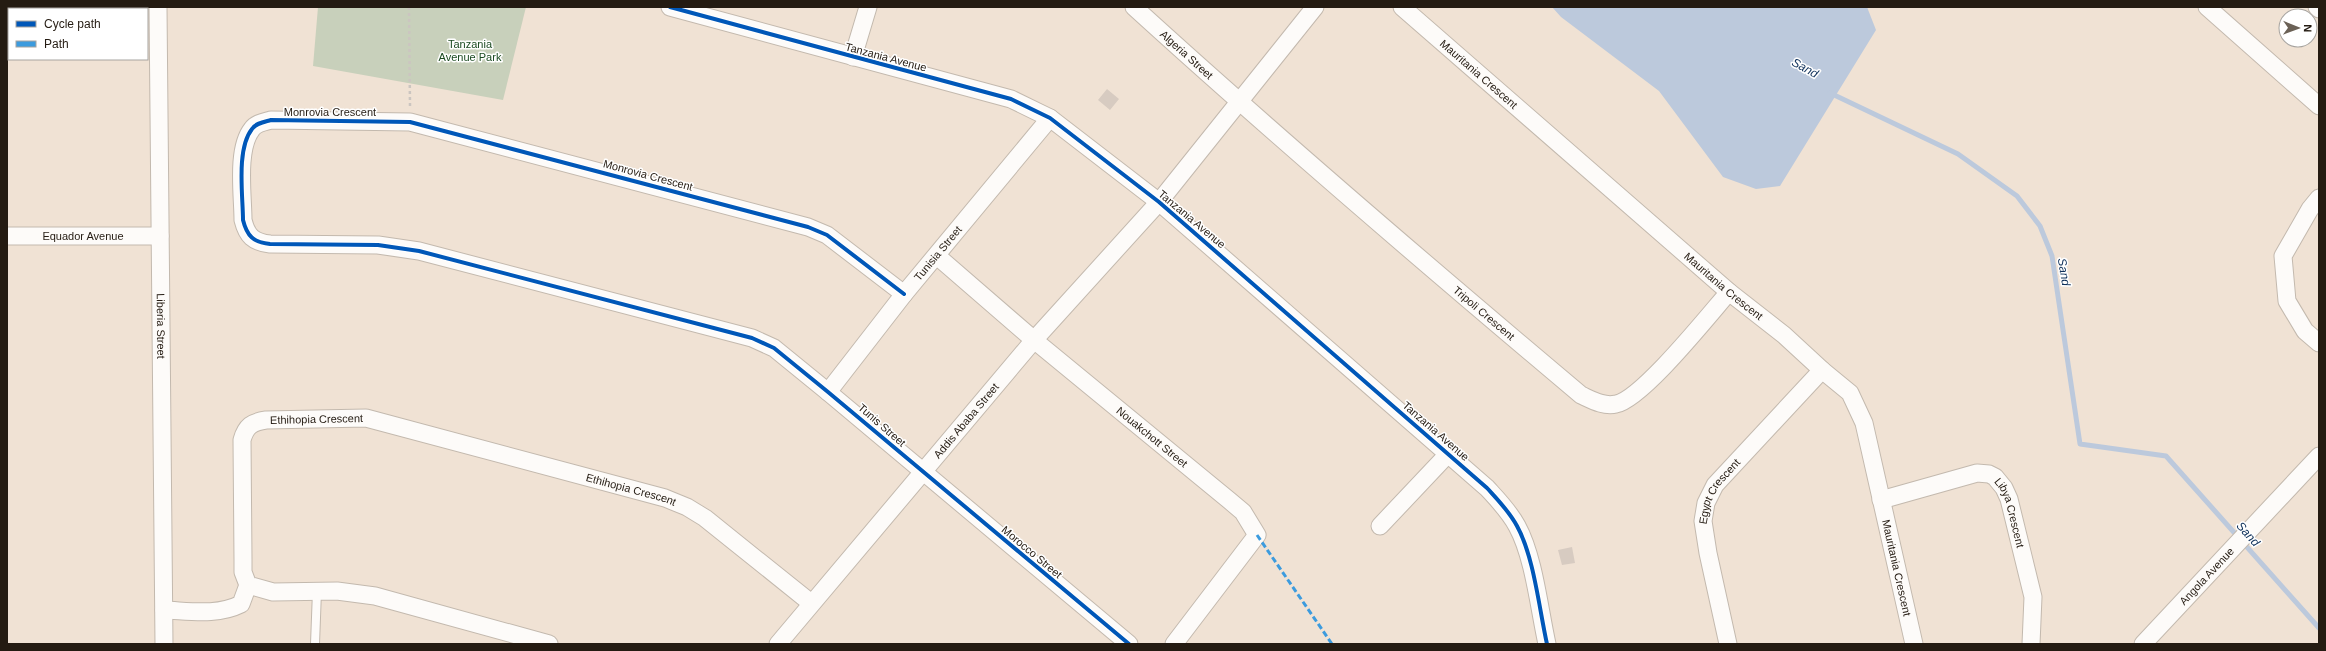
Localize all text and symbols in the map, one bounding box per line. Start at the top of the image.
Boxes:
legend [8,8,148,60]
north arrow [2278,8,2318,48]
text: Cycle path [44,17,101,31]
text: N [2302,24,2314,32]
street label: Algeria Street [1158,28,1216,81]
text: Path [44,37,69,51]
street label: Mauritania Crescent [1438,37,1520,111]
park label: Tanzania Avenue Park [439,38,502,63]
street label: Tanzania Avenue [844,40,928,74]
water label: Sand [1789,55,1821,81]
street label: Monrovia Crescent [284,106,376,118]
street label: Monrovia Crescent [602,157,694,193]
street label: Tanzania Avenue [1156,188,1228,250]
street label: Tunisia Street [912,223,964,283]
street label: Equador Avenue [42,230,124,242]
street label: Mauritania Crescent [1682,250,1765,322]
water label: Sand [2055,257,2073,287]
street label: Tripoli Crescent [1451,284,1517,342]
street label: Liberia Street [155,293,167,359]
street label: Addis Ababa Street [931,381,1001,461]
street label: Tanzania Avenue [1401,399,1471,463]
street label: Tunis Street [856,401,908,449]
street label: Nouakchott Street [1114,404,1190,470]
street label: Ethihopia Crescent [270,412,363,426]
street label: Egypt Crescent [1697,456,1742,525]
street label: Ethihopia Crescent [585,471,678,508]
street label: Libya Crescent [1992,475,2027,549]
street label: Mauritania Crescent [1880,518,1913,617]
water label: Sand [2233,519,2263,549]
street label: Morocco Street [1000,523,1064,581]
street label: Angola Avenue [2177,545,2236,607]

